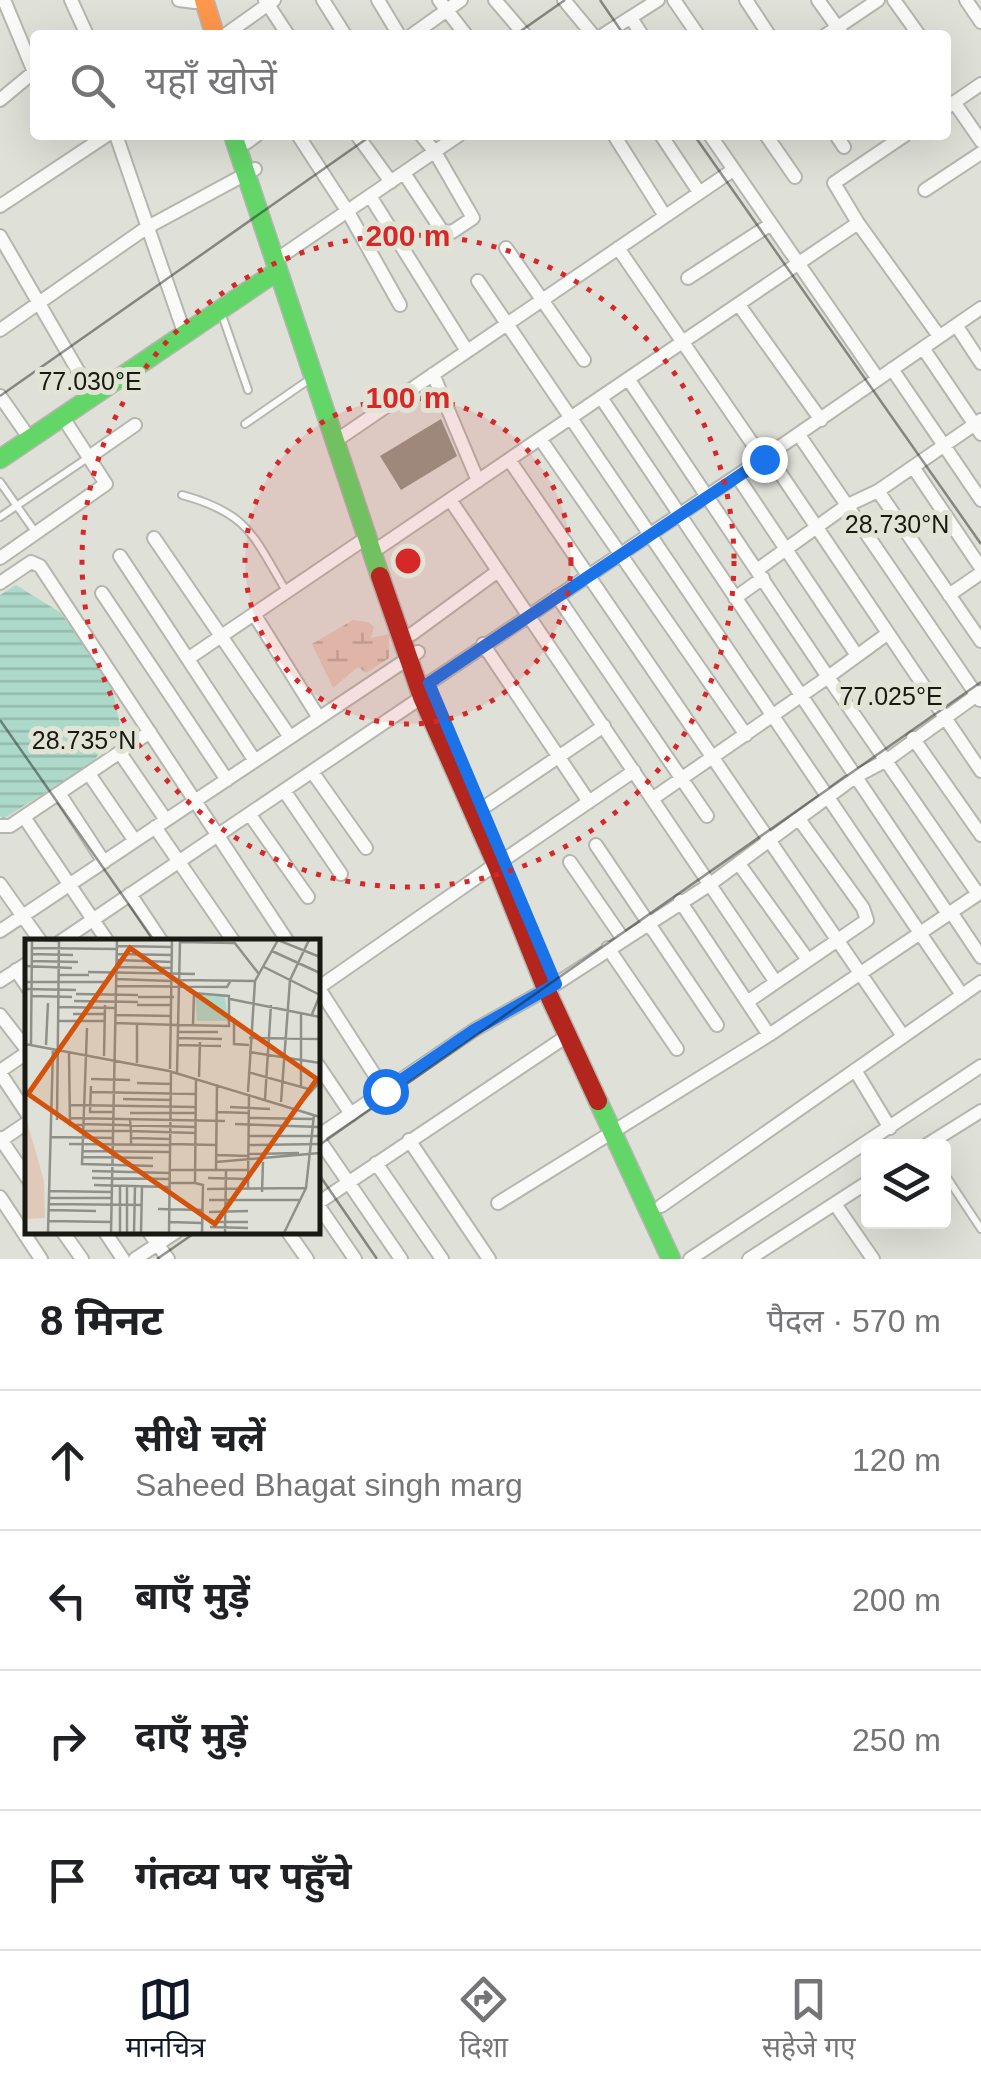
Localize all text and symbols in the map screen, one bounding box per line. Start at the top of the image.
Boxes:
search box [30,30,951,140]
icon: search [65,58,120,113]
text: यहाँ खोजें [145,60,277,102]
text: 200 m [365,219,451,252]
text: 77.030°E [38,367,142,395]
text: 100 m [365,381,451,414]
route end [742,437,788,483]
text: 28.730°N [845,510,949,538]
centre of rings [390,543,426,579]
text: 77.025°E [839,682,943,710]
text: 28.735°N [32,726,136,754]
inset map [25,939,320,1234]
route start [363,1069,409,1115]
map controls [861,1139,951,1229]
button: layers [861,1139,951,1229]
text: 8 मिनट [40,1297,163,1344]
text: पैदल · 570 m [767,1303,941,1339]
text: सीधे चलें [135,1417,265,1459]
icon: ahead [40,1433,95,1488]
text: 120 m [852,1442,941,1478]
text: Saheed Bhagat singh marg [135,1467,523,1503]
icon: left [40,1573,95,1628]
text: बाएँ मुड़ें [135,1575,250,1617]
text: 200 m [852,1582,941,1618]
icon: right [40,1713,95,1768]
text: दाएँ मुड़ें [135,1715,248,1757]
text: 250 m [852,1722,941,1758]
icon: arrive [40,1853,95,1908]
text: गंतव्य पर पहुँचे [135,1855,351,1897]
tab: मानचित्र [125,1972,205,2068]
tab: दिशा [456,1972,511,2068]
tab: सहेजे गए [762,1972,856,2068]

